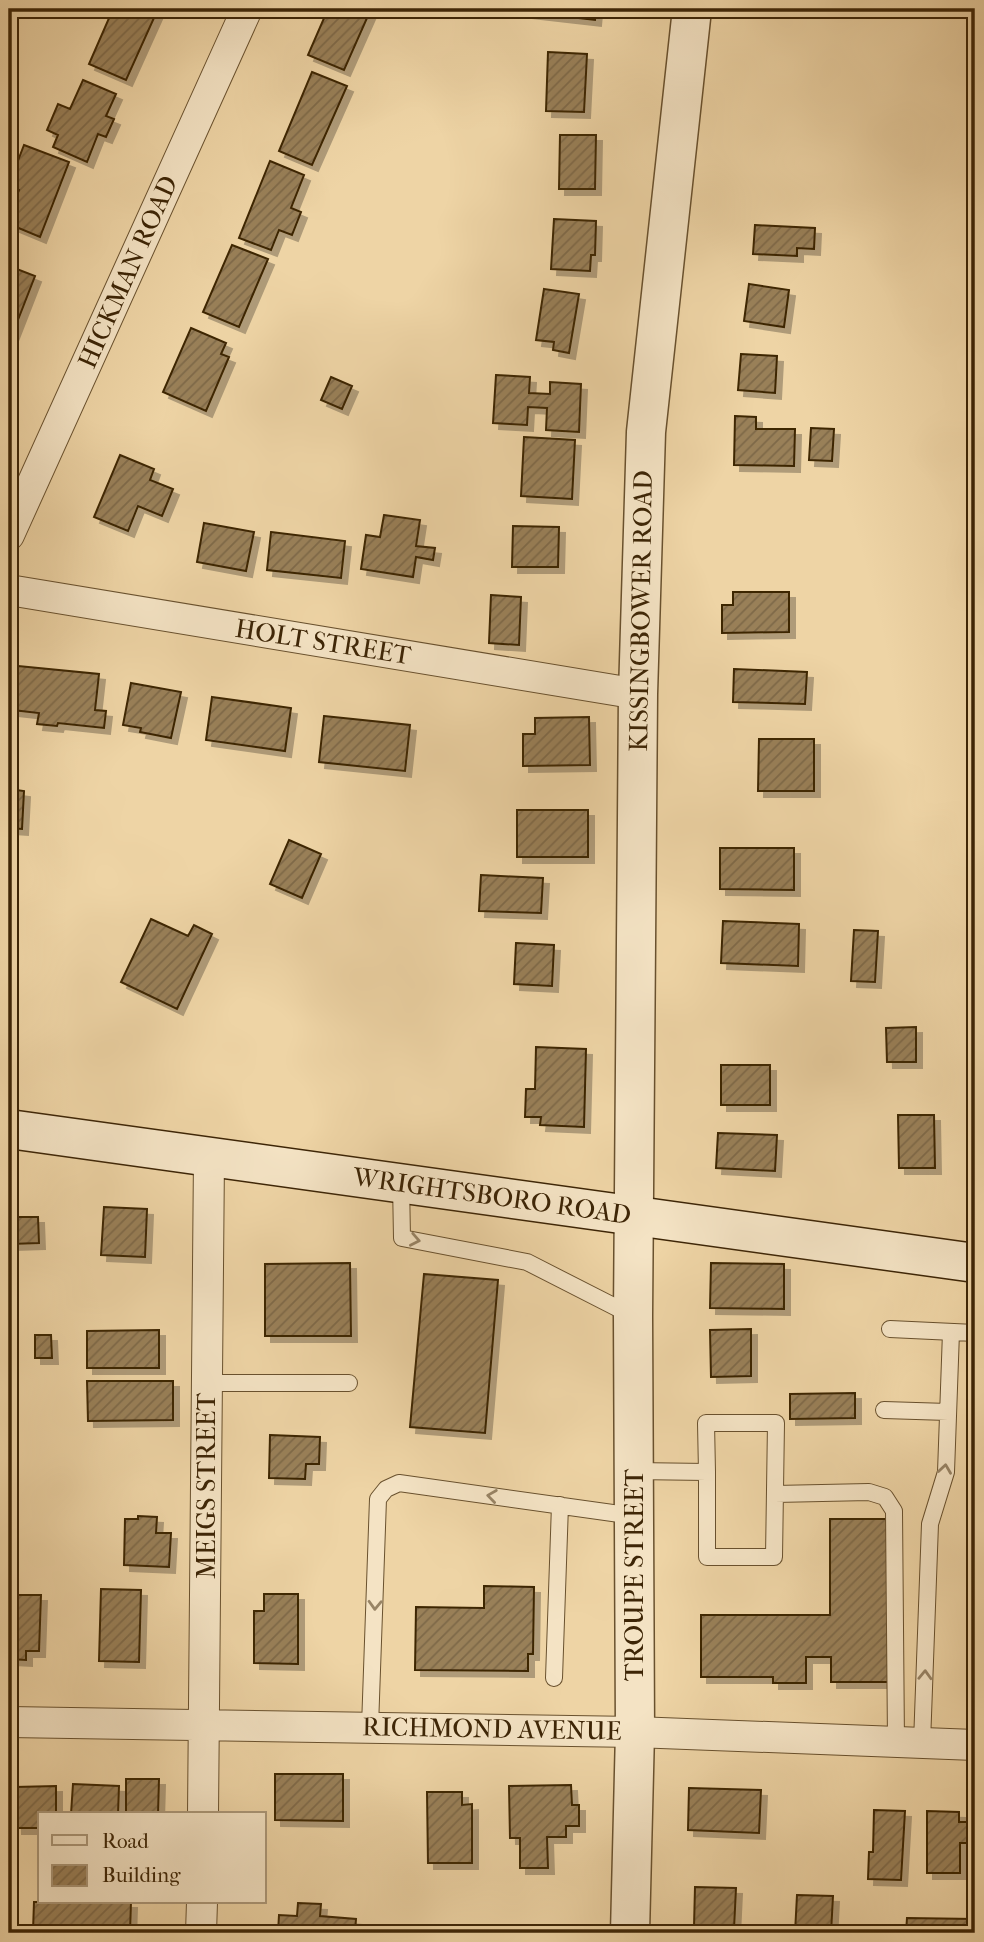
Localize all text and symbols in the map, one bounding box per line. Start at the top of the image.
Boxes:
street label: HICKMAN ROAD [72,171,184,373]
street label: KISSINGBOWER ROAD [623,470,659,752]
street label: HOLT STREET [233,613,413,671]
street label: WRIGHTSBORO ROAD [350,1161,633,1231]
one-way arrow [409,1232,421,1247]
street label: MEIGS STREET [191,1393,222,1579]
one-way arrow [937,1463,952,1475]
street label: TROUPE STREET [619,1468,650,1681]
one-way arrow [486,1488,498,1503]
one-way arrow [367,1600,382,1611]
one-way arrow [917,1669,932,1680]
street label: RICHMOND AVENUE [362,1711,622,1747]
legend [38,1812,266,1904]
text: Road [102,1829,149,1853]
text: Building [102,1863,181,1887]

